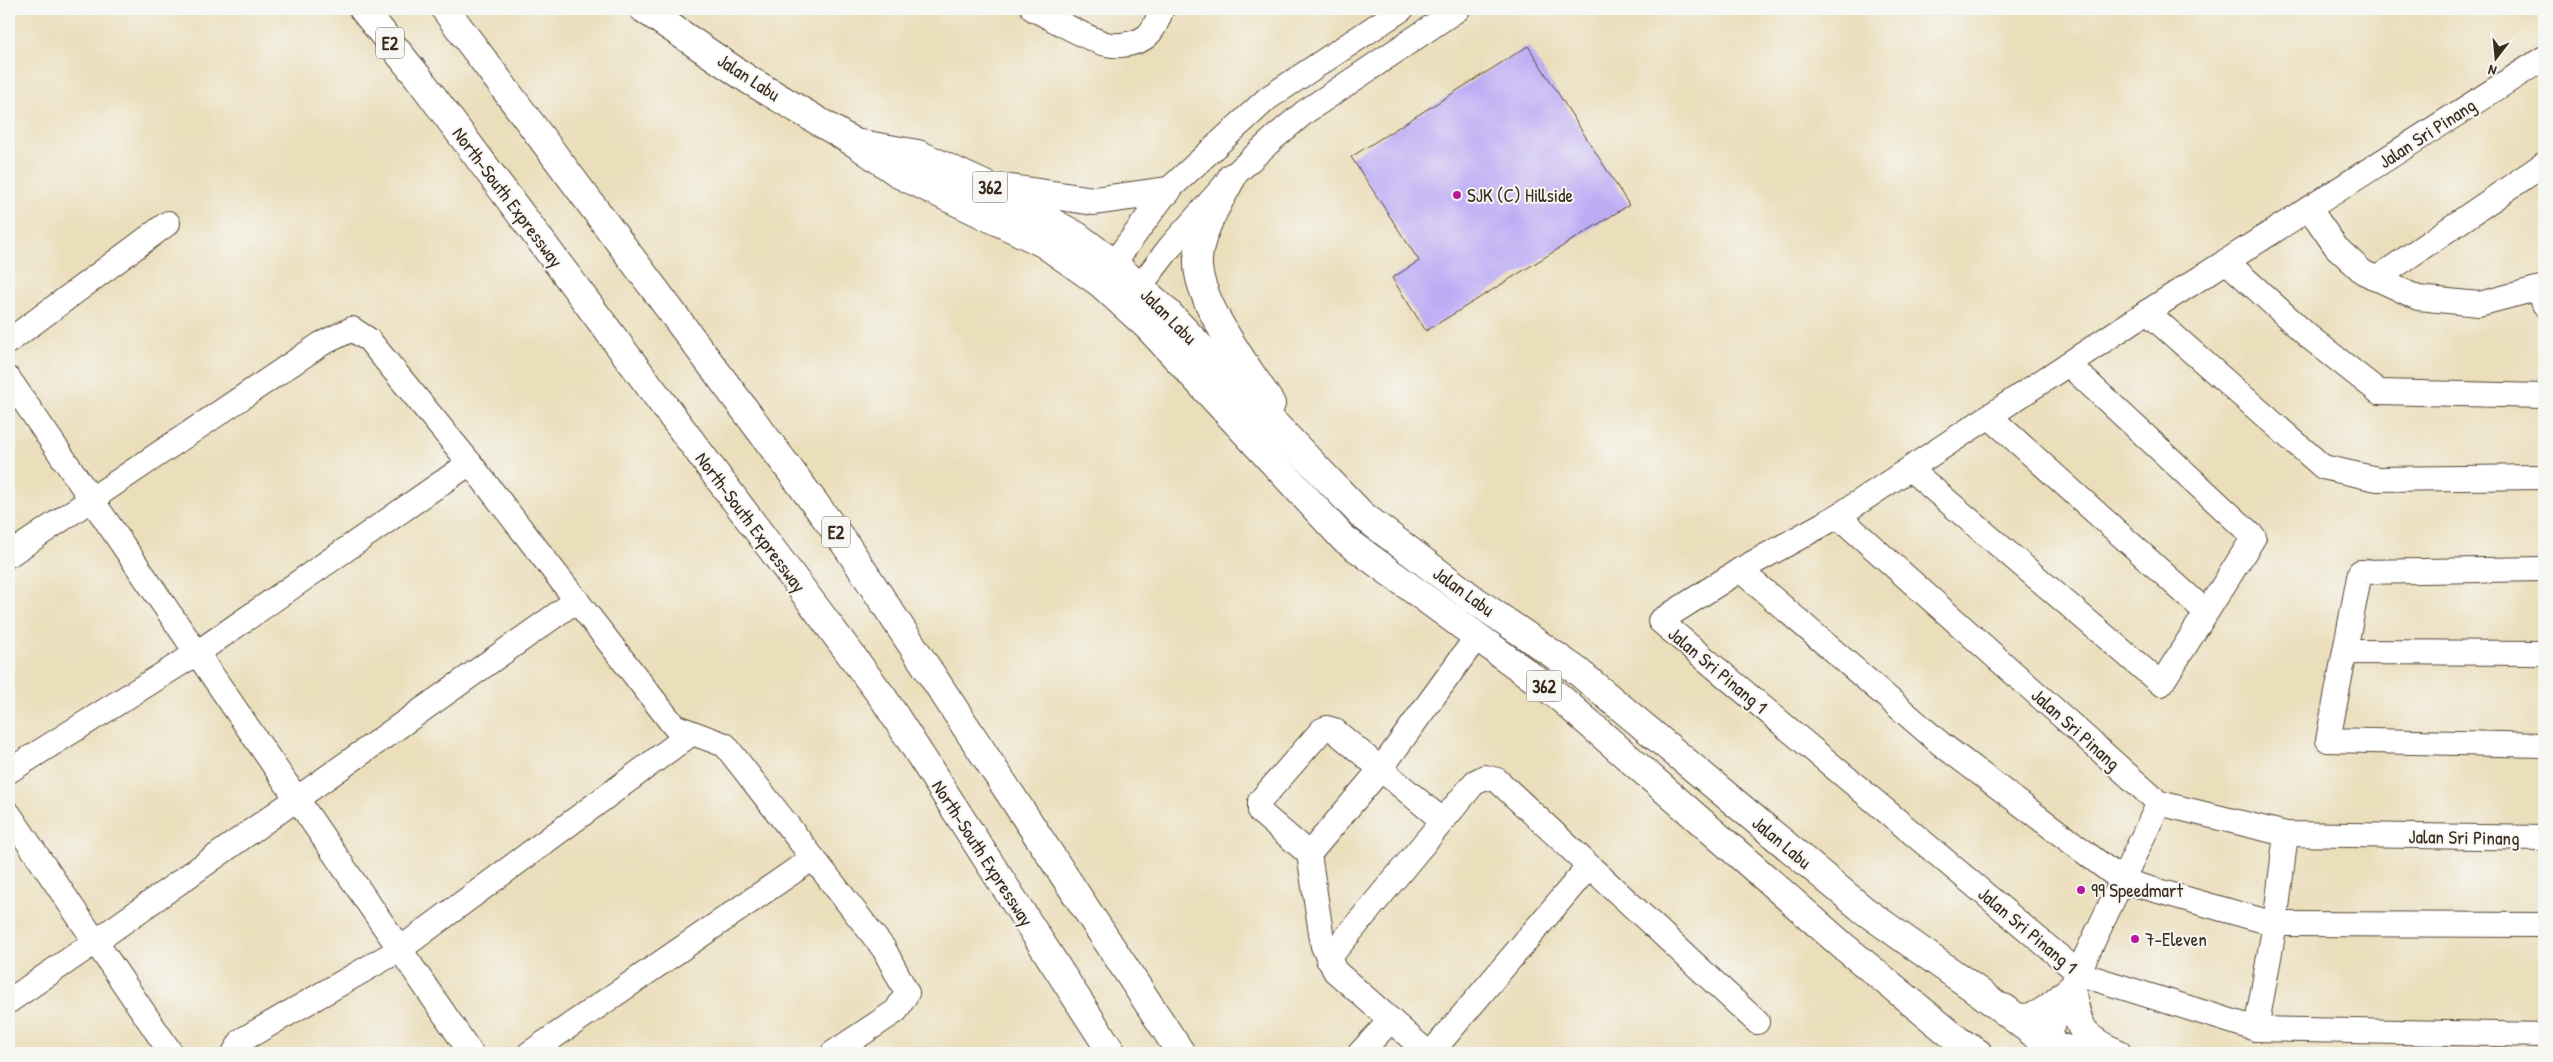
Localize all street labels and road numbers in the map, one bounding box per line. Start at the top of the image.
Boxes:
road number: E2 [376,28,404,58]
street label: Jalan Labu [713,47,786,107]
street label: Jalan Sri Pinang [2373,92,2481,174]
street label: North–South Expressway [447,122,569,272]
road number: 362 [972,172,1008,202]
street label: Jalan Labu [1135,282,1203,350]
street label: North–South Expressway [690,447,812,597]
road number: E2 [822,516,850,548]
street label: Jalan Labu [1428,560,1500,622]
street label: Jalan Sri Pinang 1 [1663,621,1773,719]
road number: 362 [1526,670,1562,701]
street label: Jalan Sri Pinang [2026,682,2126,776]
street label: North–South Expressway [926,775,1040,931]
street label: Jalan Labu [1747,810,1817,875]
street label: Jalan Sri Pinang [2408,823,2520,851]
street label: Jalan Sri Pinang 1 [1973,881,2083,979]

